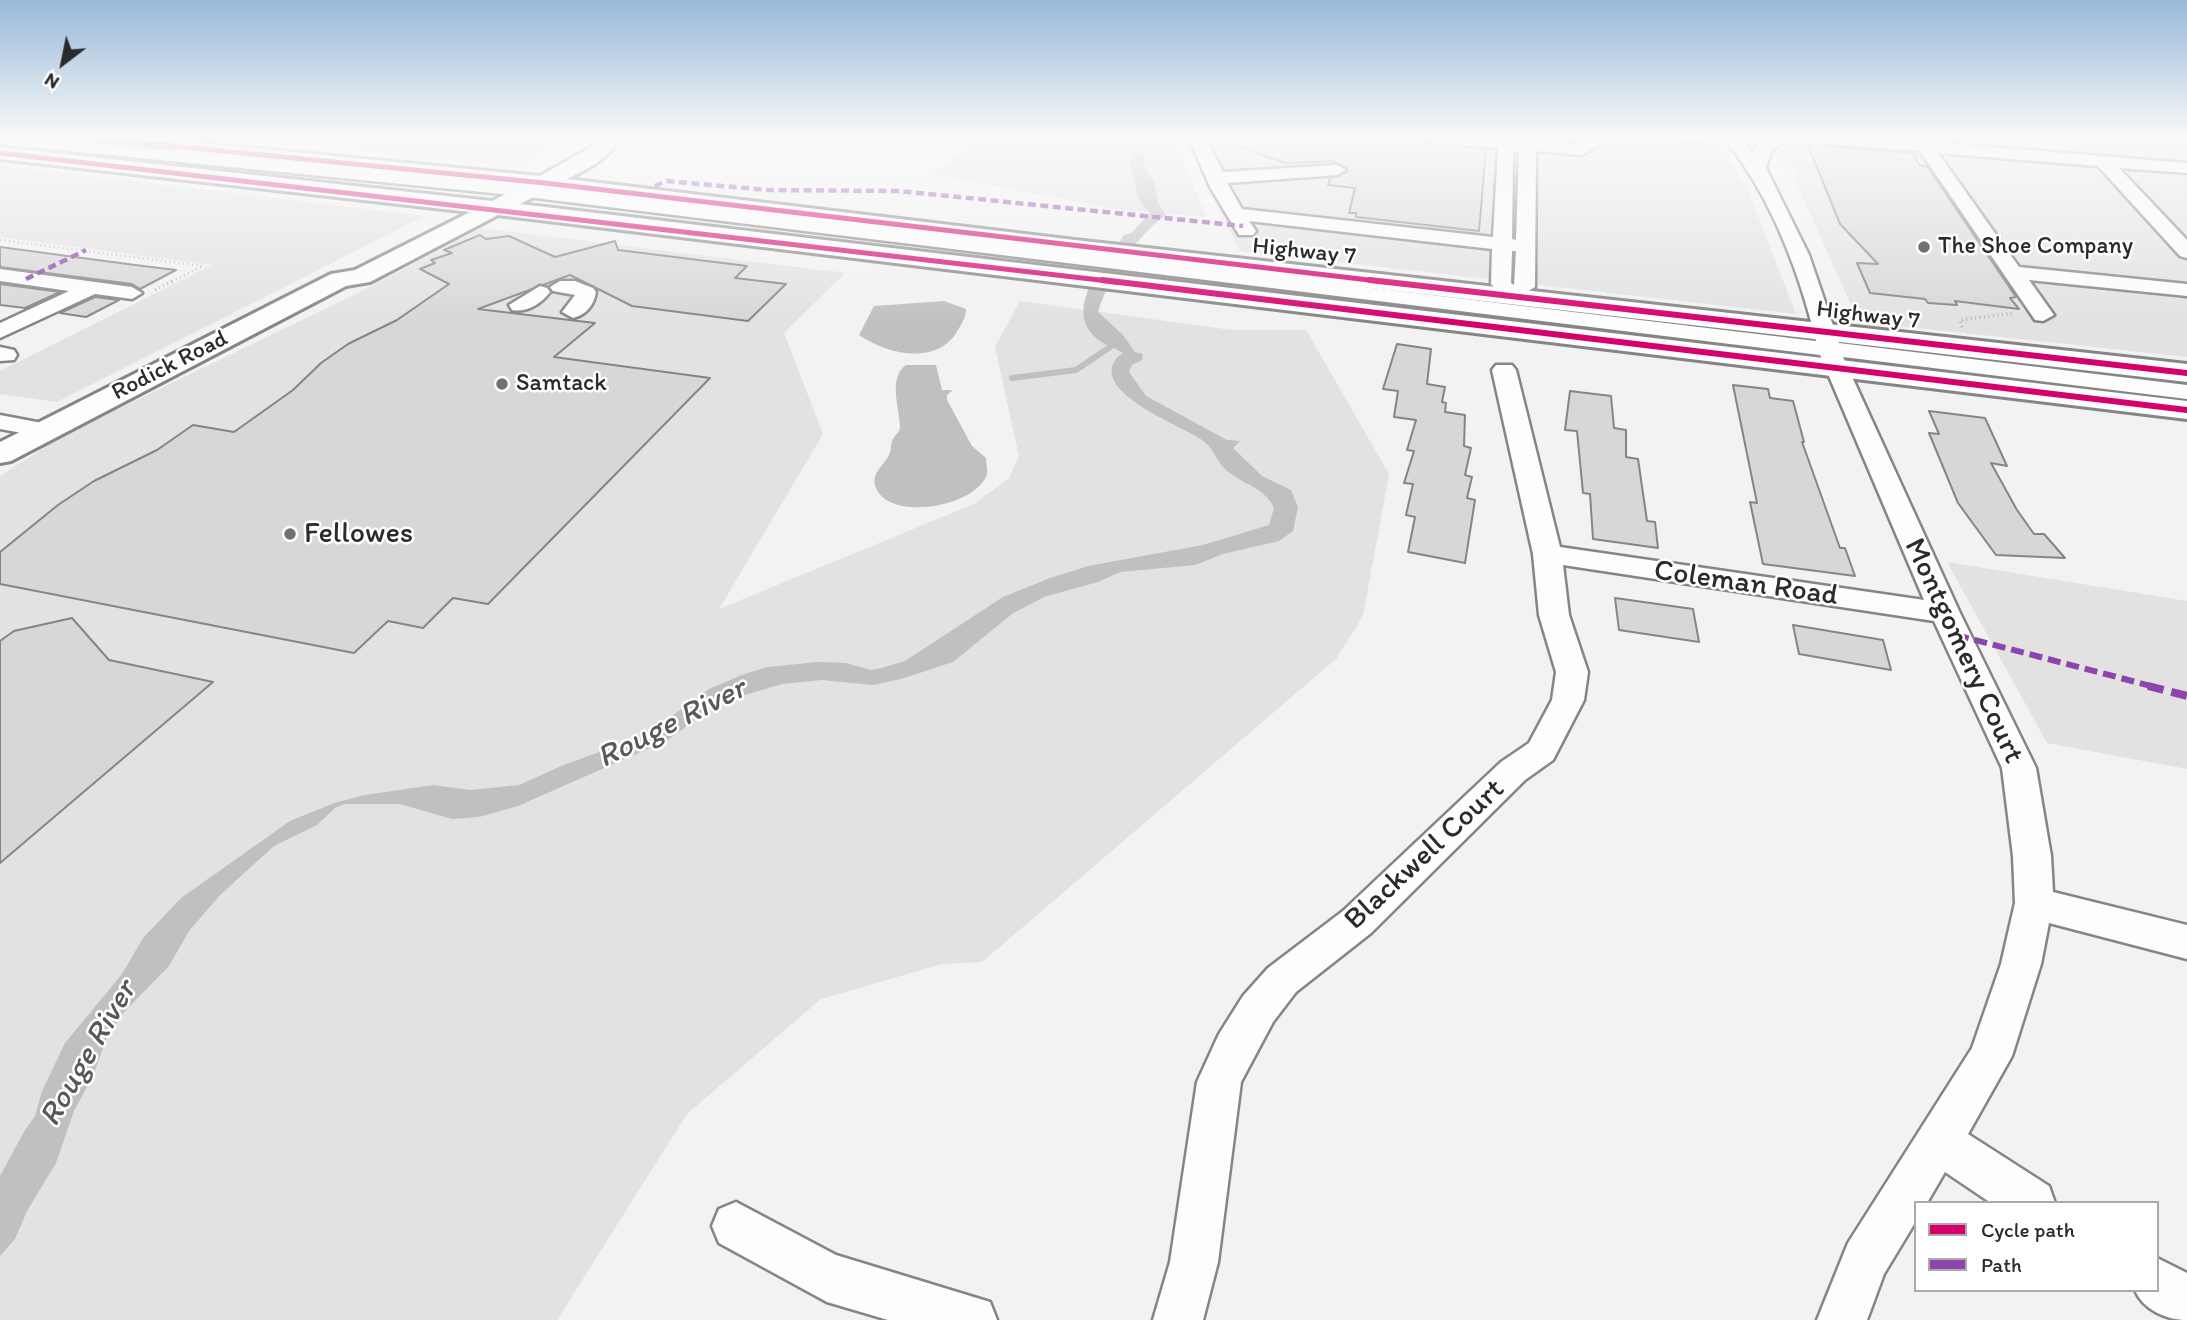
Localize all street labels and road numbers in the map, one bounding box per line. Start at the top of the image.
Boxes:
street label: Highway 7 [1251,232,1357,272]
street label: Highway 7 [1815,295,1921,337]
street label: Rodick Road [107,324,233,408]
street label: Montgomery Court [1895,533,2031,769]
street label: Coleman Road [1652,553,1840,615]
street label: Blackwell Court [1338,772,1512,938]

